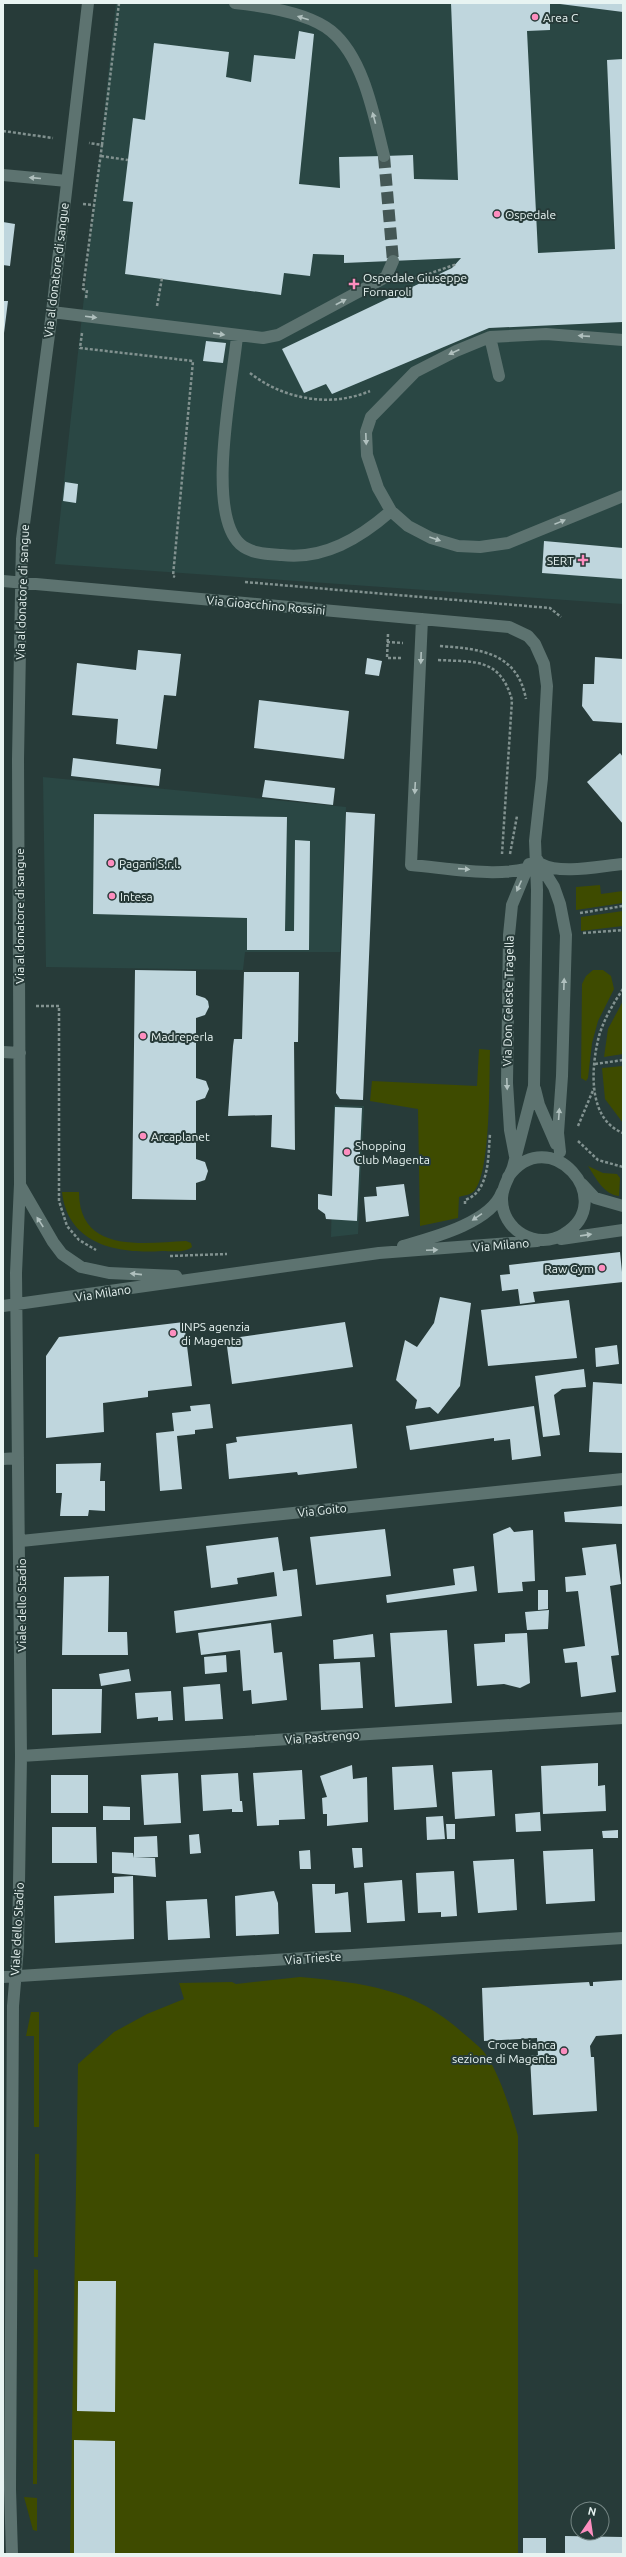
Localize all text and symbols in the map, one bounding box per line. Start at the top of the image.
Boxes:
place label: Area C [543,11,579,24]
marker: Area C [530,12,540,22]
one-way arrow [296,15,308,21]
one-way arrow [371,112,377,124]
one-way arrow [29,174,41,181]
street label: Via al donatore di sangue [41,202,71,338]
place label: Ospedale [505,208,556,221]
marker: Ospedale [492,209,502,219]
place label: Ospedale Giuseppe Fornaroli [363,271,467,298]
marker: Ospedale Giuseppe Fornaroli [348,278,360,290]
one-way arrow [335,298,346,305]
one-way arrow [85,314,97,320]
one-way arrow [213,331,226,337]
one-way arrow [578,333,590,339]
one-way arrow [448,349,460,355]
one-way arrow [363,433,369,446]
one-way arrow [554,519,566,525]
street label: Via al donatore di sangue [13,524,31,660]
one-way arrow [430,536,442,542]
place label: SERT [547,554,574,567]
marker: SERT [577,554,589,566]
street label: Via Gioacchino Rossini [206,593,326,617]
one-way arrow [418,652,424,665]
one-way arrow [411,782,418,794]
street label: Via al donatore di sangue [13,848,26,984]
place label: Pagani S.r.l. [119,857,180,870]
marker: Pagani S.r.l. [106,858,116,868]
one-way arrow [458,866,470,872]
one-way arrow [516,880,522,892]
place label: Intesa [120,890,153,903]
marker: Intesa [107,891,117,901]
street label: Via Don Celeste Tragella [500,935,516,1067]
one-way arrow [561,978,568,990]
place label: Madreperla [151,1030,213,1043]
marker: Madreperla [138,1031,148,1041]
one-way arrow [504,1078,510,1091]
one-way arrow [556,1108,563,1120]
place label: Arcaplanet [151,1130,210,1143]
marker: Arcaplanet [138,1131,148,1141]
place label: Shopping Club Magenta [355,1139,430,1166]
marker: Shopping Club Magenta [342,1147,352,1157]
one-way arrow [472,1213,482,1221]
one-way arrow [36,1216,44,1227]
one-way arrow [580,1232,592,1238]
street label: Via Milano [472,1236,530,1254]
one-way arrow [426,1246,438,1253]
place label: Raw Gym [544,1262,594,1275]
marker: Raw Gym [597,1263,607,1273]
one-way arrow [130,1271,142,1277]
street label: Via Milano [74,1282,132,1304]
place label: INPS agenzia di Magenta [181,1320,250,1347]
marker: INPS agenzia di Magenta [168,1328,178,1338]
street label: Via Goito [297,1501,347,1519]
street label: Viale dello Stadio [15,1558,28,1652]
street label: Via Pastrengo [284,1728,360,1746]
street label: Viale dello Stadio [8,1882,26,1976]
street label: Via Trieste [284,1950,342,1966]
place label: Croce bianca sezione di Magenta [452,2038,556,2065]
marker: Croce bianca sezione di Magenta [559,2046,569,2056]
north arrow [570,2501,610,2541]
text: N [587,2504,598,2518]

